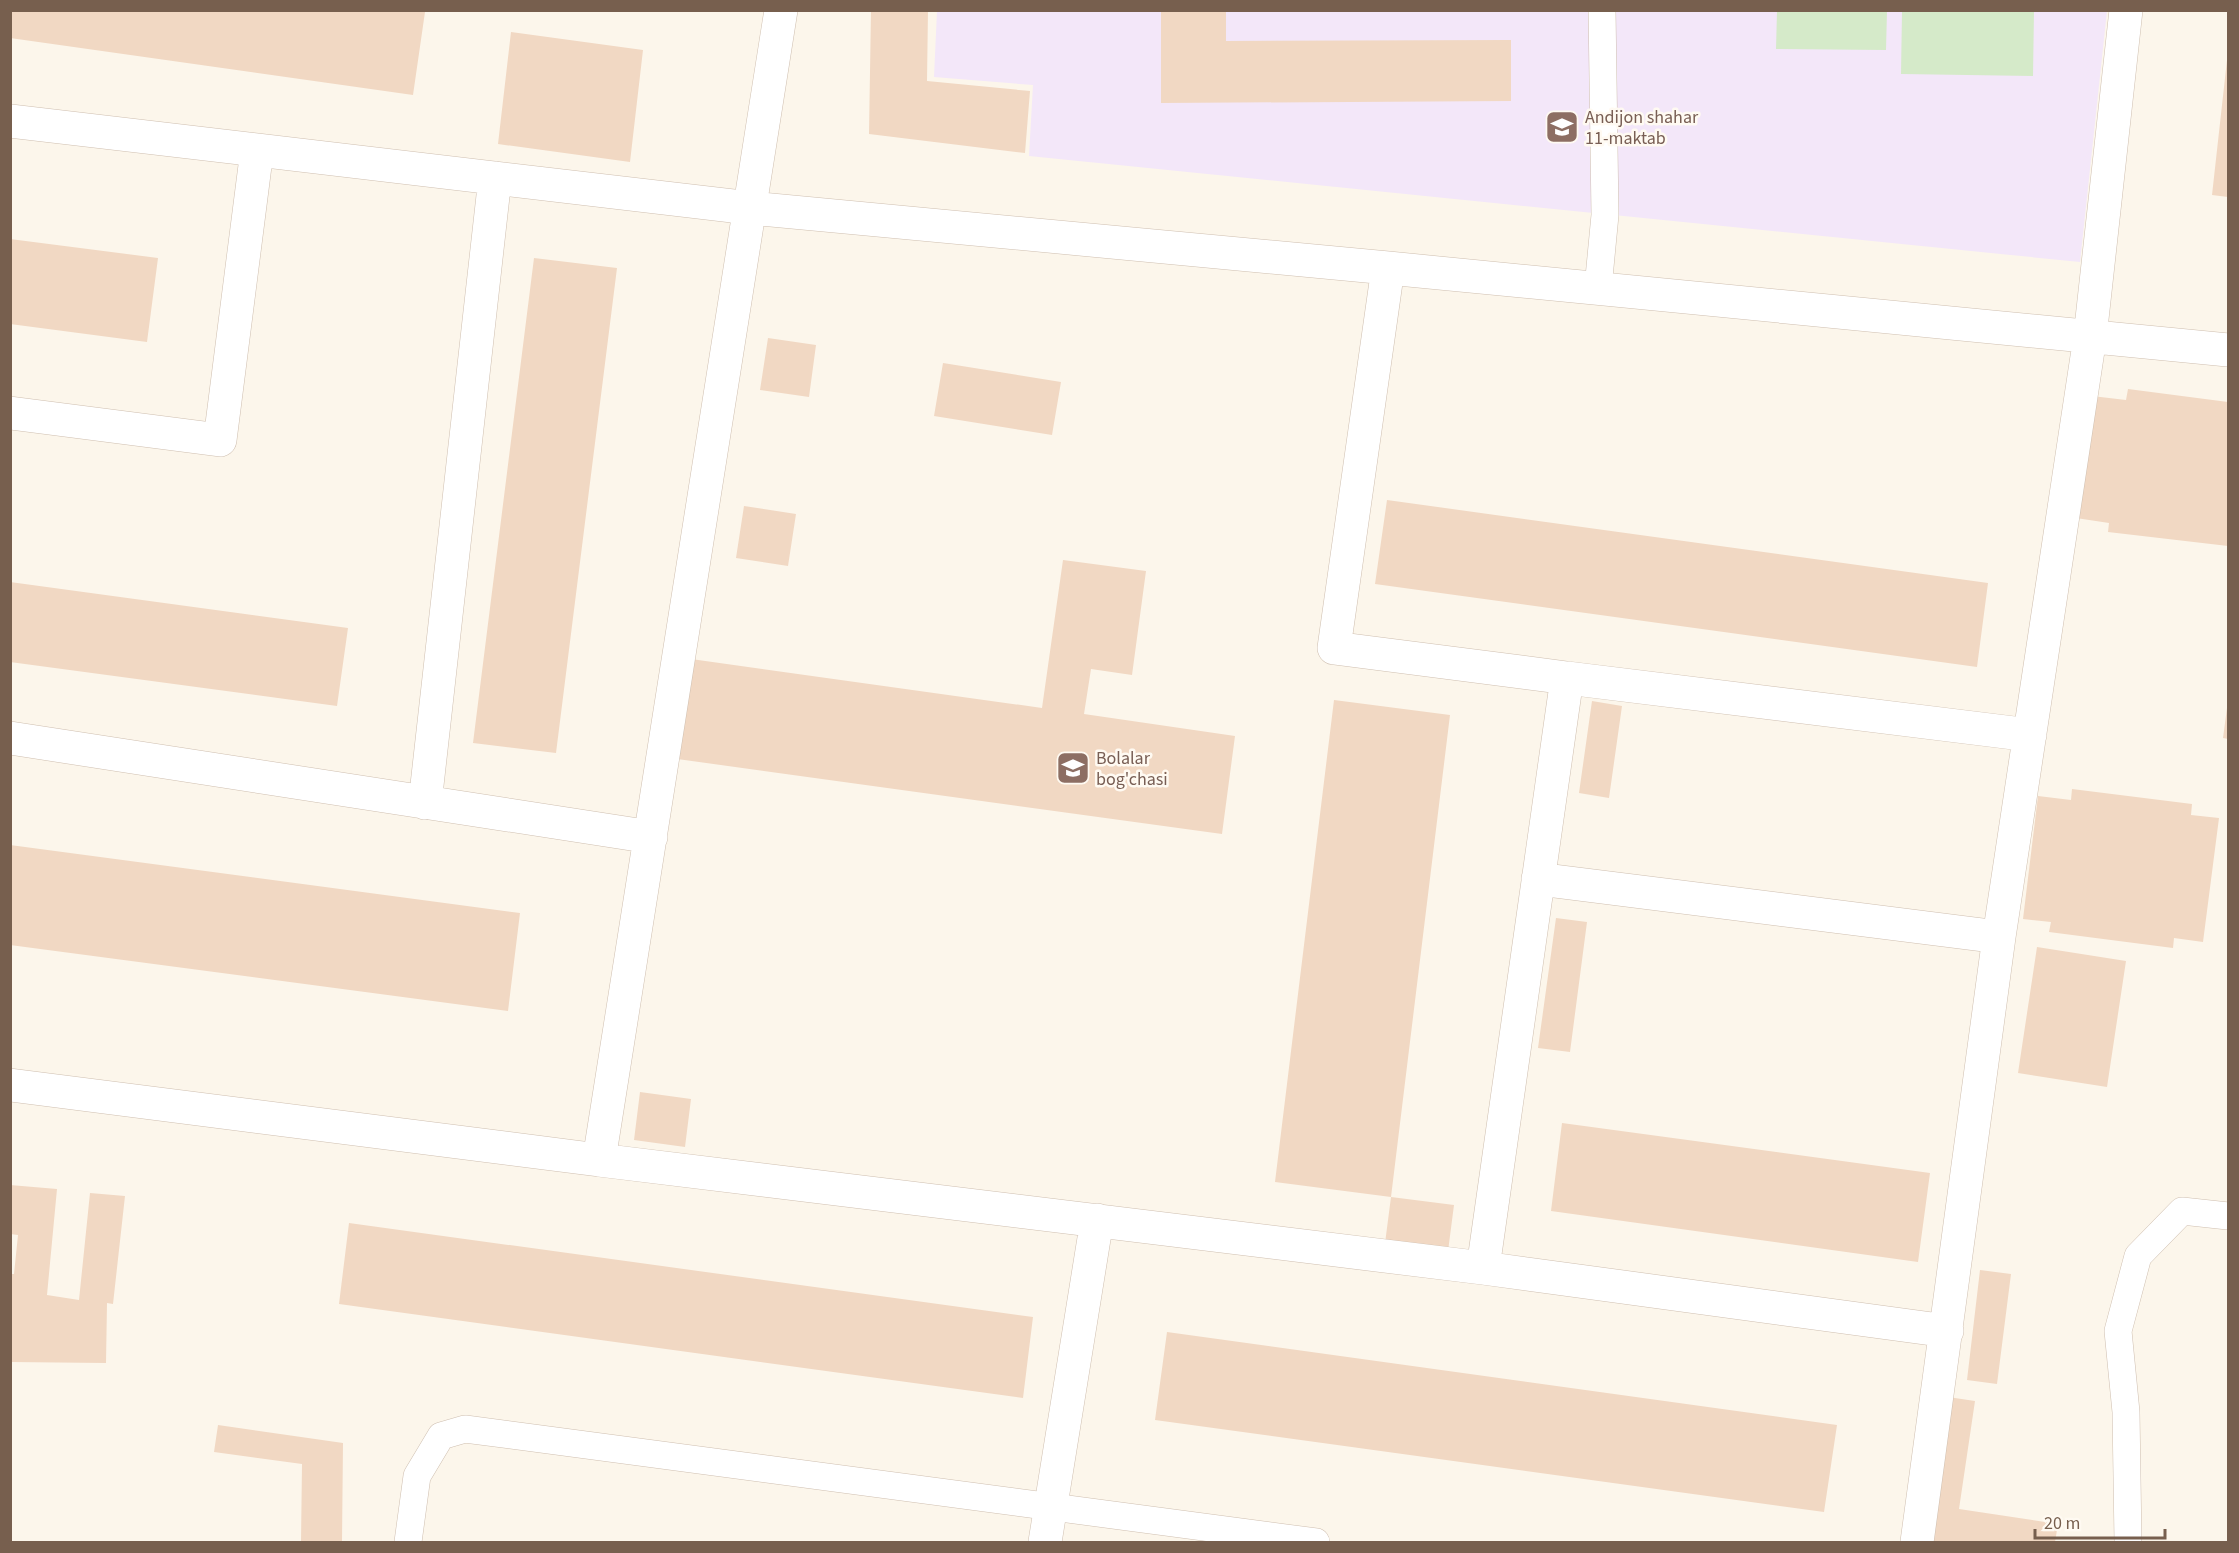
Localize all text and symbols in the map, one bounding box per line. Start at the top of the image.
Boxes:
place label: Andijon shahar 11-maktab [1585,105,1699,151]
school or university icon: Andijon shahar 11-maktab [1544,109,1580,145]
place label: Bolalar bog'chasi [1096,746,1168,792]
school or university icon: Bolalar bog'chasi [1055,750,1091,786]
scale bar [2035,1502,2166,1540]
text: 20 m [2044,1511,2080,1536]

